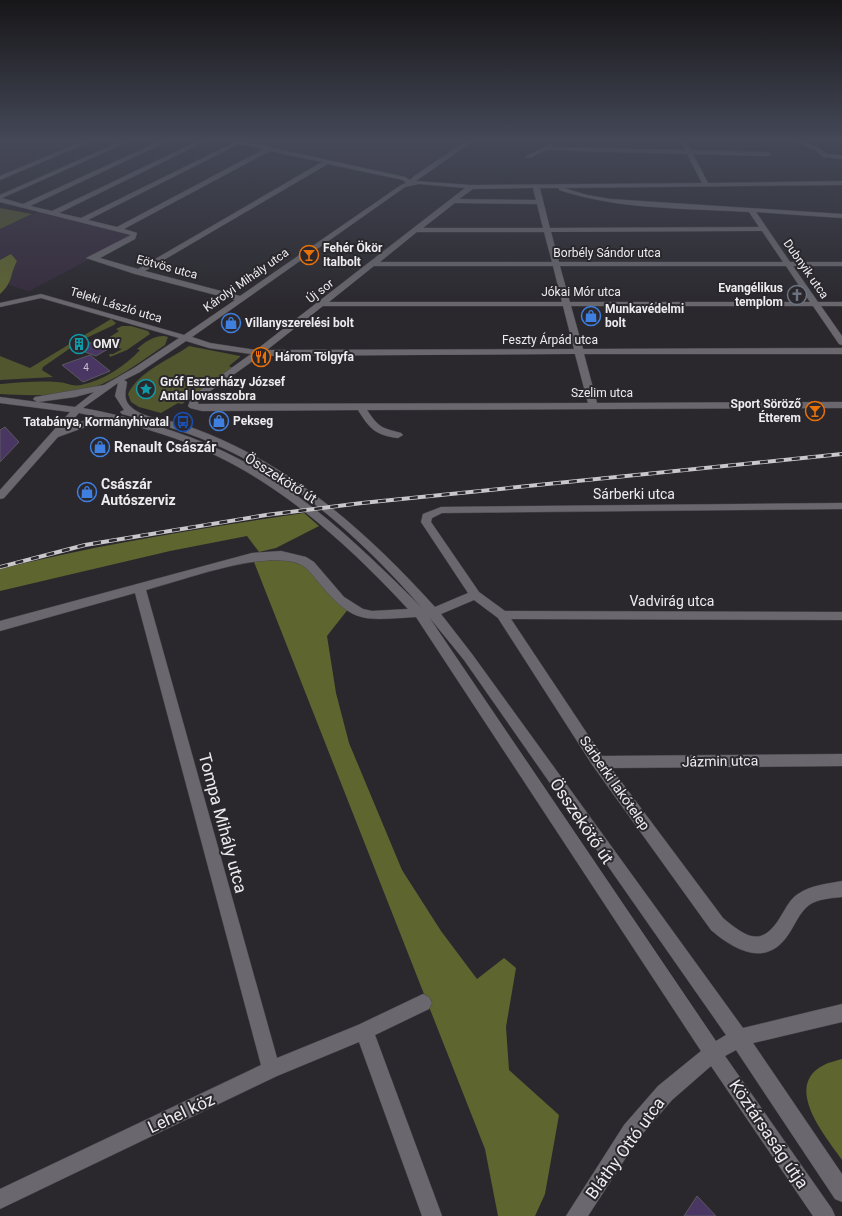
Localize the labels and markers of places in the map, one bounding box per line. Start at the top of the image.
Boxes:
place label: Fehér Ökör Italbolt [323,240,383,269]
bar icon: Fehér Ökör Italbolt [298,244,320,266]
place label: Evangélikus templom [718,281,783,309]
church icon: Evangélikus templom [786,284,808,306]
place label: Munkavédelmi bolt [605,302,684,330]
shop icon: Munkavédelmi bolt [580,305,602,327]
shop icon: Villanyszerelési bolt [220,312,242,334]
place label: Villanyszerelési bolt [245,316,354,330]
building icon: OMV [68,333,90,355]
place label: OMV [93,337,120,351]
restaurant icon: Három Tölgyfa [250,346,272,368]
place label: Három Tölgyfa [275,350,355,364]
place label: Gróf Eszterházy József Antal lovasszobra [160,375,286,403]
place icon: Gróf Eszterházy József Antal lovasszobra [135,378,157,400]
place label: Sport Söröző Étterem [731,397,801,425]
bar icon: Sport Söröző Étterem [804,400,826,422]
shop icon: Pekseg [208,410,230,432]
bus stop icon: Tatabánya, Kormányhivatal [172,411,194,433]
place label: Pekseg [233,414,273,428]
place label: Tatabánya, Kormányhivatal [23,415,169,429]
shop icon: Renault Császár [89,436,111,458]
place label: Renault Császár [114,439,216,455]
place label: Császár Autószerviz [101,476,176,508]
shop icon: Császár Autószerviz [76,481,98,503]

